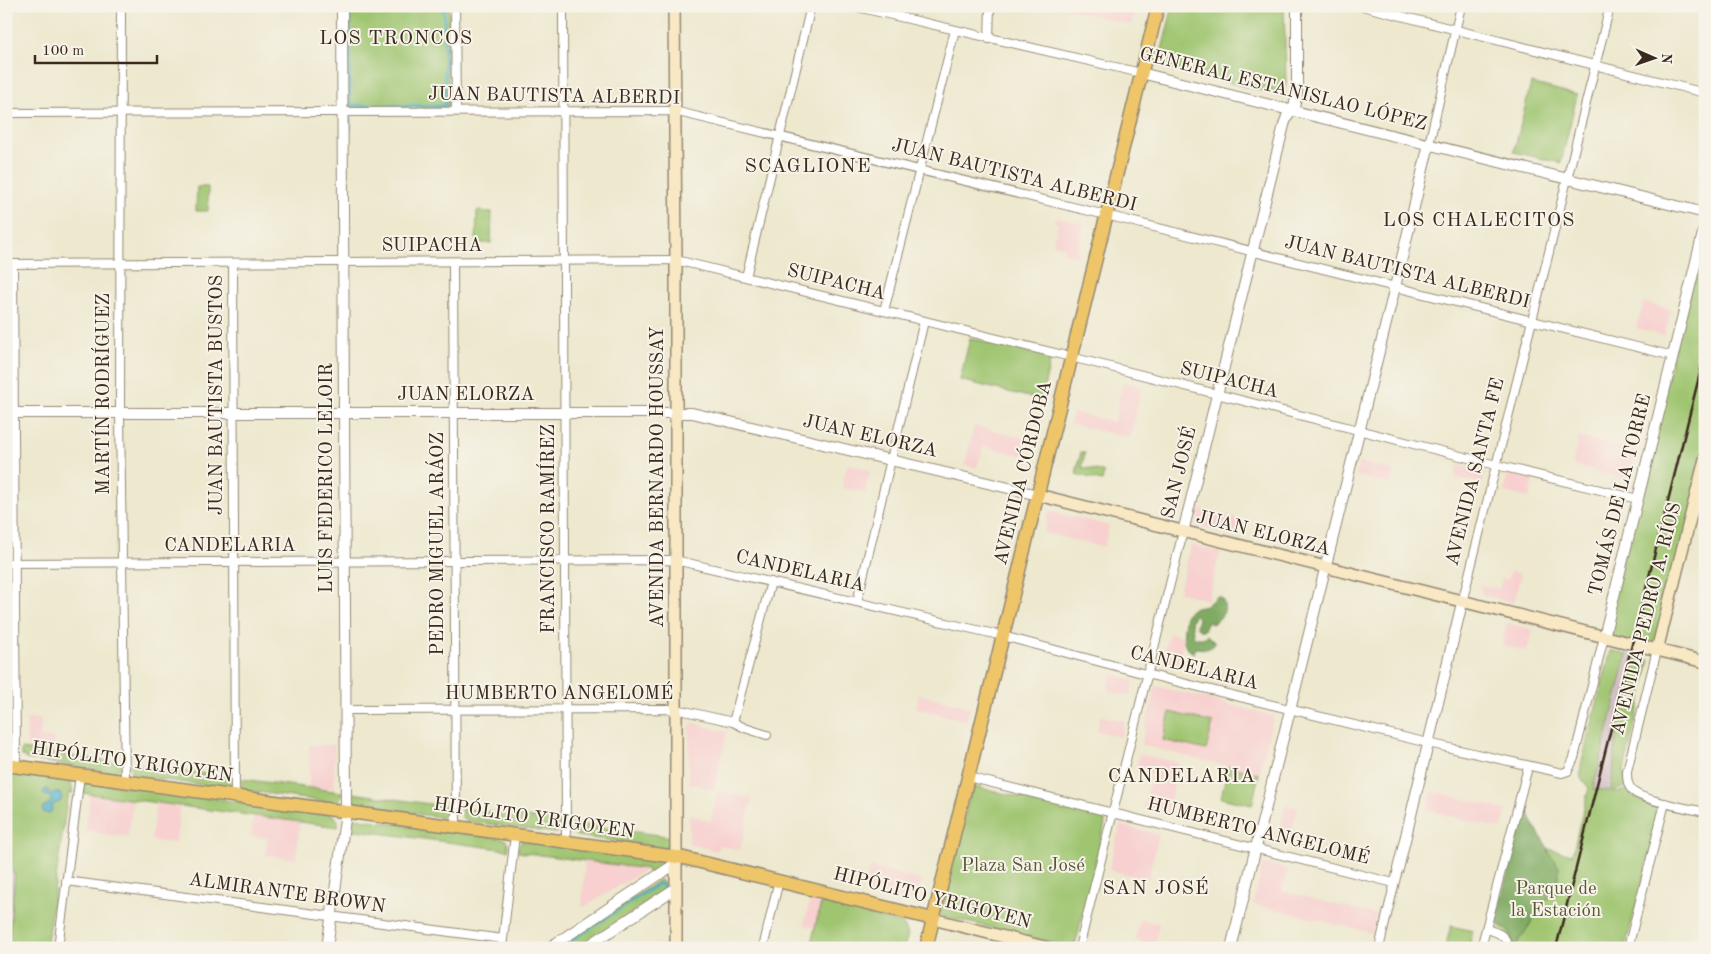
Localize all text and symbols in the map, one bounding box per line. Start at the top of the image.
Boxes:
district label: LOS TRONCOS [319,29,473,49]
scale bar [35,32,158,64]
north arrow [1628,32,1678,82]
street label: GENERAL ESTANISLAO LÓPEZ [1137,40,1430,135]
text: 100 m [42,44,84,59]
text: N [1659,53,1673,64]
street label: JUAN BAUTISTA ALBERDI [428,85,680,109]
street label: JUAN BAUTISTA ALBERDI [889,136,1139,216]
district label: SCAGLIONE [745,157,871,177]
district label: LOS CHALECITOS [1383,211,1576,231]
street label: JUAN BAUTISTA ALBERDI [1282,233,1532,313]
street label: SUIPACHA [381,237,483,256]
street label: SUIPACHA [785,262,888,305]
street label: JUAN BAUTISTA BUSTOS [208,275,227,515]
street label: MARTÍN RODRÍGUEZ [91,293,114,495]
street label: AVENIDA BERNARDO HOUSSAY [649,326,668,628]
street label: SUIPACHA [1178,360,1281,403]
street label: LUIS FEDERICO LELOIR [318,363,337,593]
street label: AVENIDA SANTA FE [1443,376,1509,568]
street label: AVENIDA CÓRDOBA [987,377,1056,567]
street label: JUAN ELORZA [397,386,535,405]
street label: TOMÁS DE LA TORRE [1583,391,1655,598]
street label: JUAN ELORZA [801,412,940,462]
street label: FRANCISCO RAMÍREZ [536,424,559,634]
street label: SAN JOSÉ [1156,424,1201,521]
street label: PEDRO MIGUEL ARÁOZ [425,432,448,656]
street label: AVENIDA PEDRO A. RÍOS [1605,500,1685,737]
street label: JUAN ELORZA [1194,508,1332,560]
street label: CANDELARIA [164,537,296,556]
street label: CANDELARIA [734,548,867,596]
street label: CANDELARIA [1128,644,1261,694]
street label: HUMBERTO ANGELOMÉ [445,681,673,704]
street label: HIPÓLITO YRIGOYEN [30,734,235,787]
district label: CANDELARIA [1108,767,1256,787]
street label: HIPÓLITO YRIGOYEN [432,790,637,843]
street label: HUMBERTO ANGELOMÉ [1145,791,1372,869]
park label: Plaza San José [961,857,1085,876]
street label: HIPÓLITO YRIGOYEN [831,860,1035,933]
street label: ALMIRANTE BROWN [187,871,387,917]
district label: SAN JOSÉ [1102,876,1210,899]
park label: Parque de la Estación [1511,880,1601,921]

